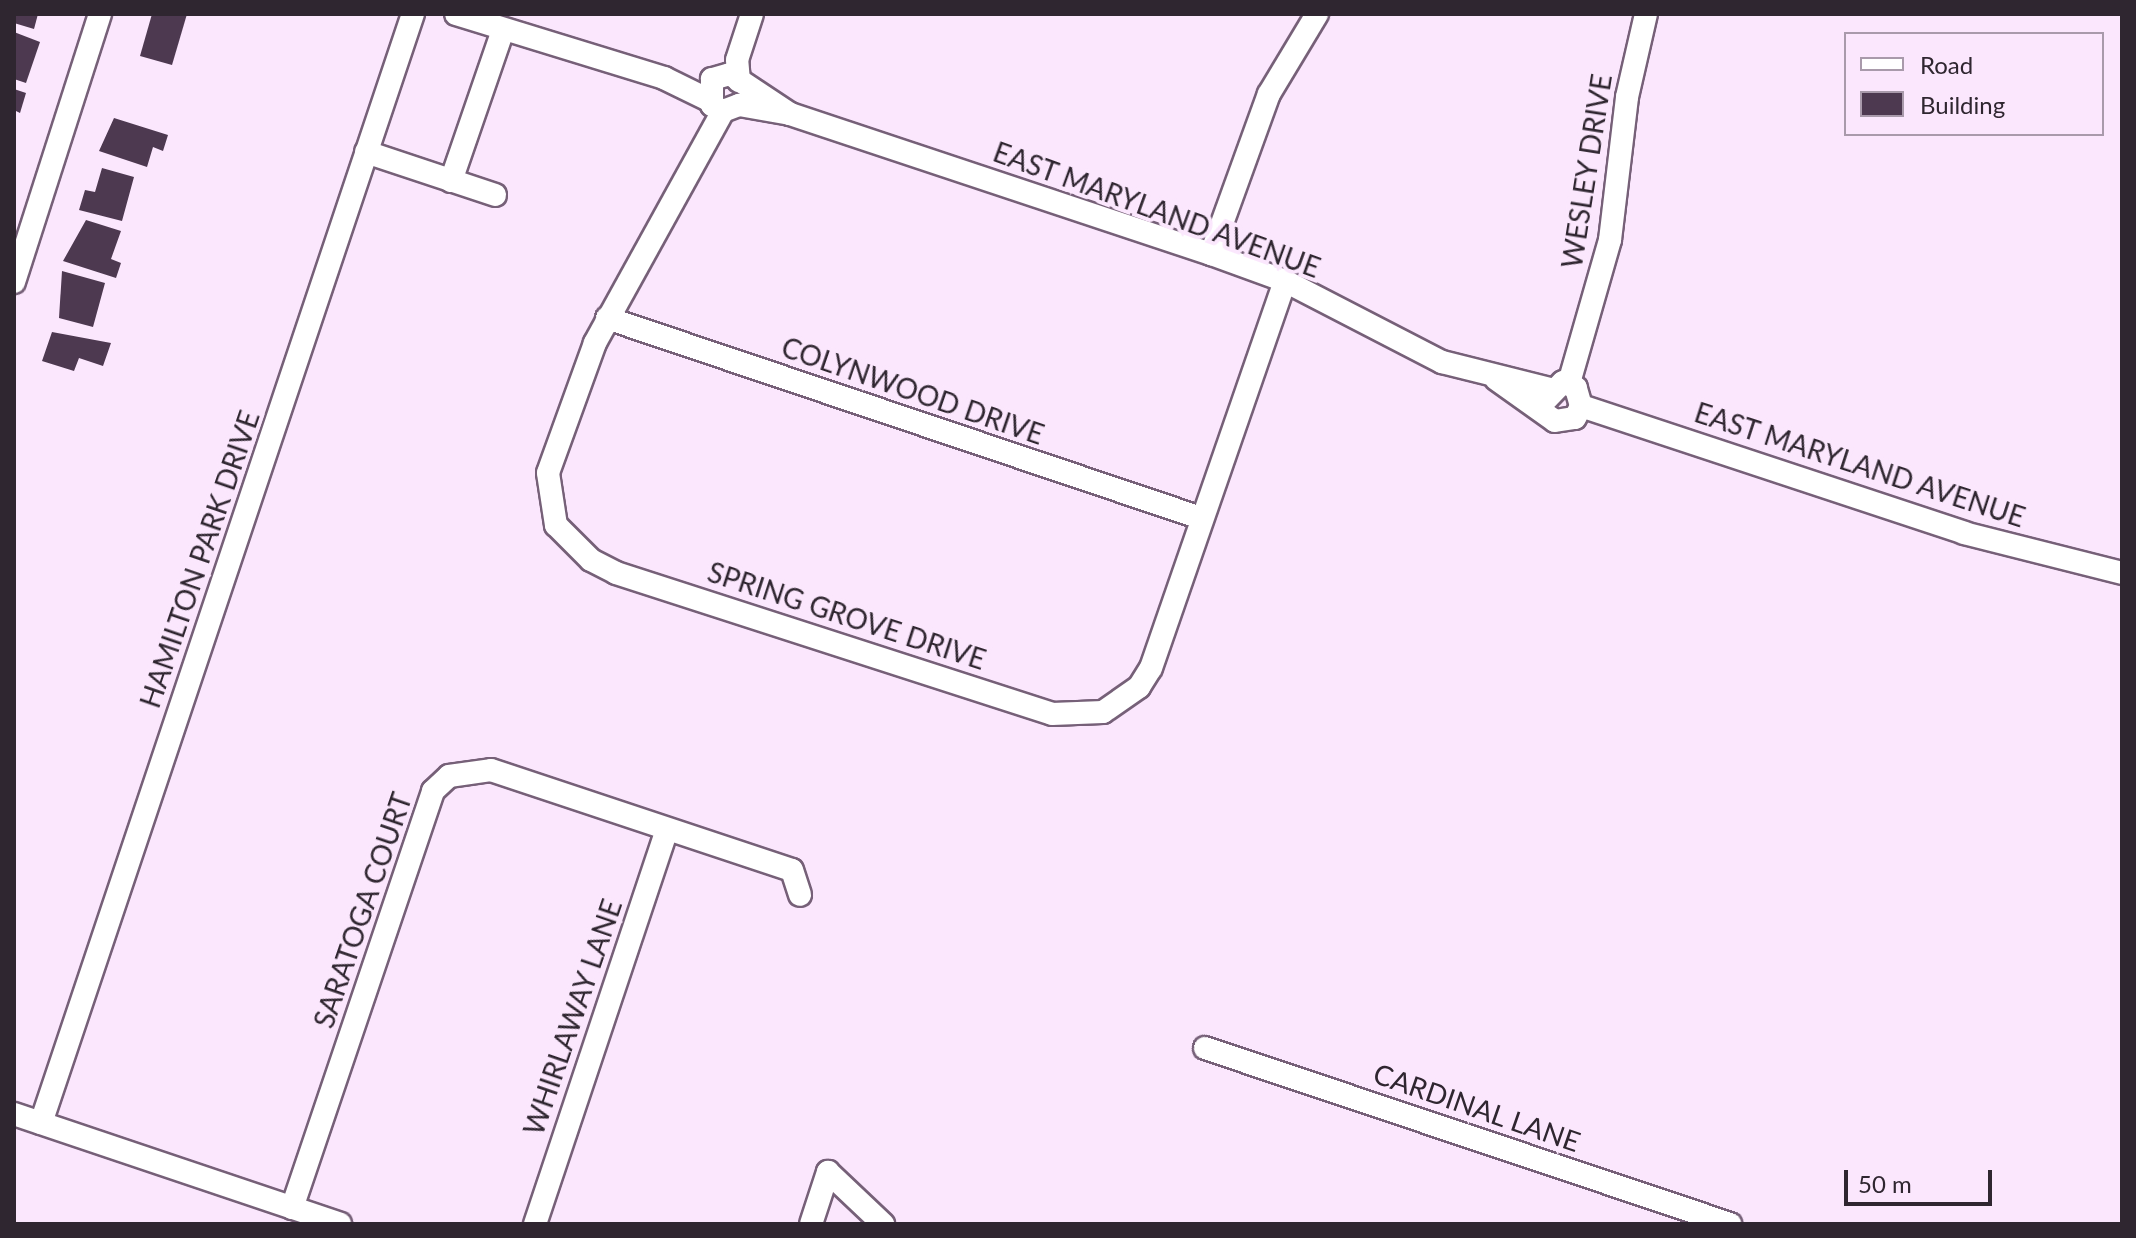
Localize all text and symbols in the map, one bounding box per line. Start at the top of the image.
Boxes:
legend [1844,32,2104,136]
text: Road [1920,50,1973,79]
street label: WESLEY DRIVE [1554,71,1618,271]
text: Building [1920,90,2005,119]
street label: EAST MARYLAND AVENUE [988,134,1326,284]
street label: COLYNWOOD DRIVE [777,329,1049,451]
street label: EAST MARYLAND AVENUE [1690,394,2030,534]
street label: HAMILTON PARK DRIVE [132,406,266,712]
street label: SPRING GROVE DRIVE [704,554,990,676]
street label: SARATOGA COURT [306,788,418,1032]
street label: WHIRLAWAY LANE [516,894,628,1140]
street label: CARDINAL LANE [1369,1056,1585,1158]
scale bar [1848,1154,1996,1204]
text: 50 m [1858,1169,1912,1198]

